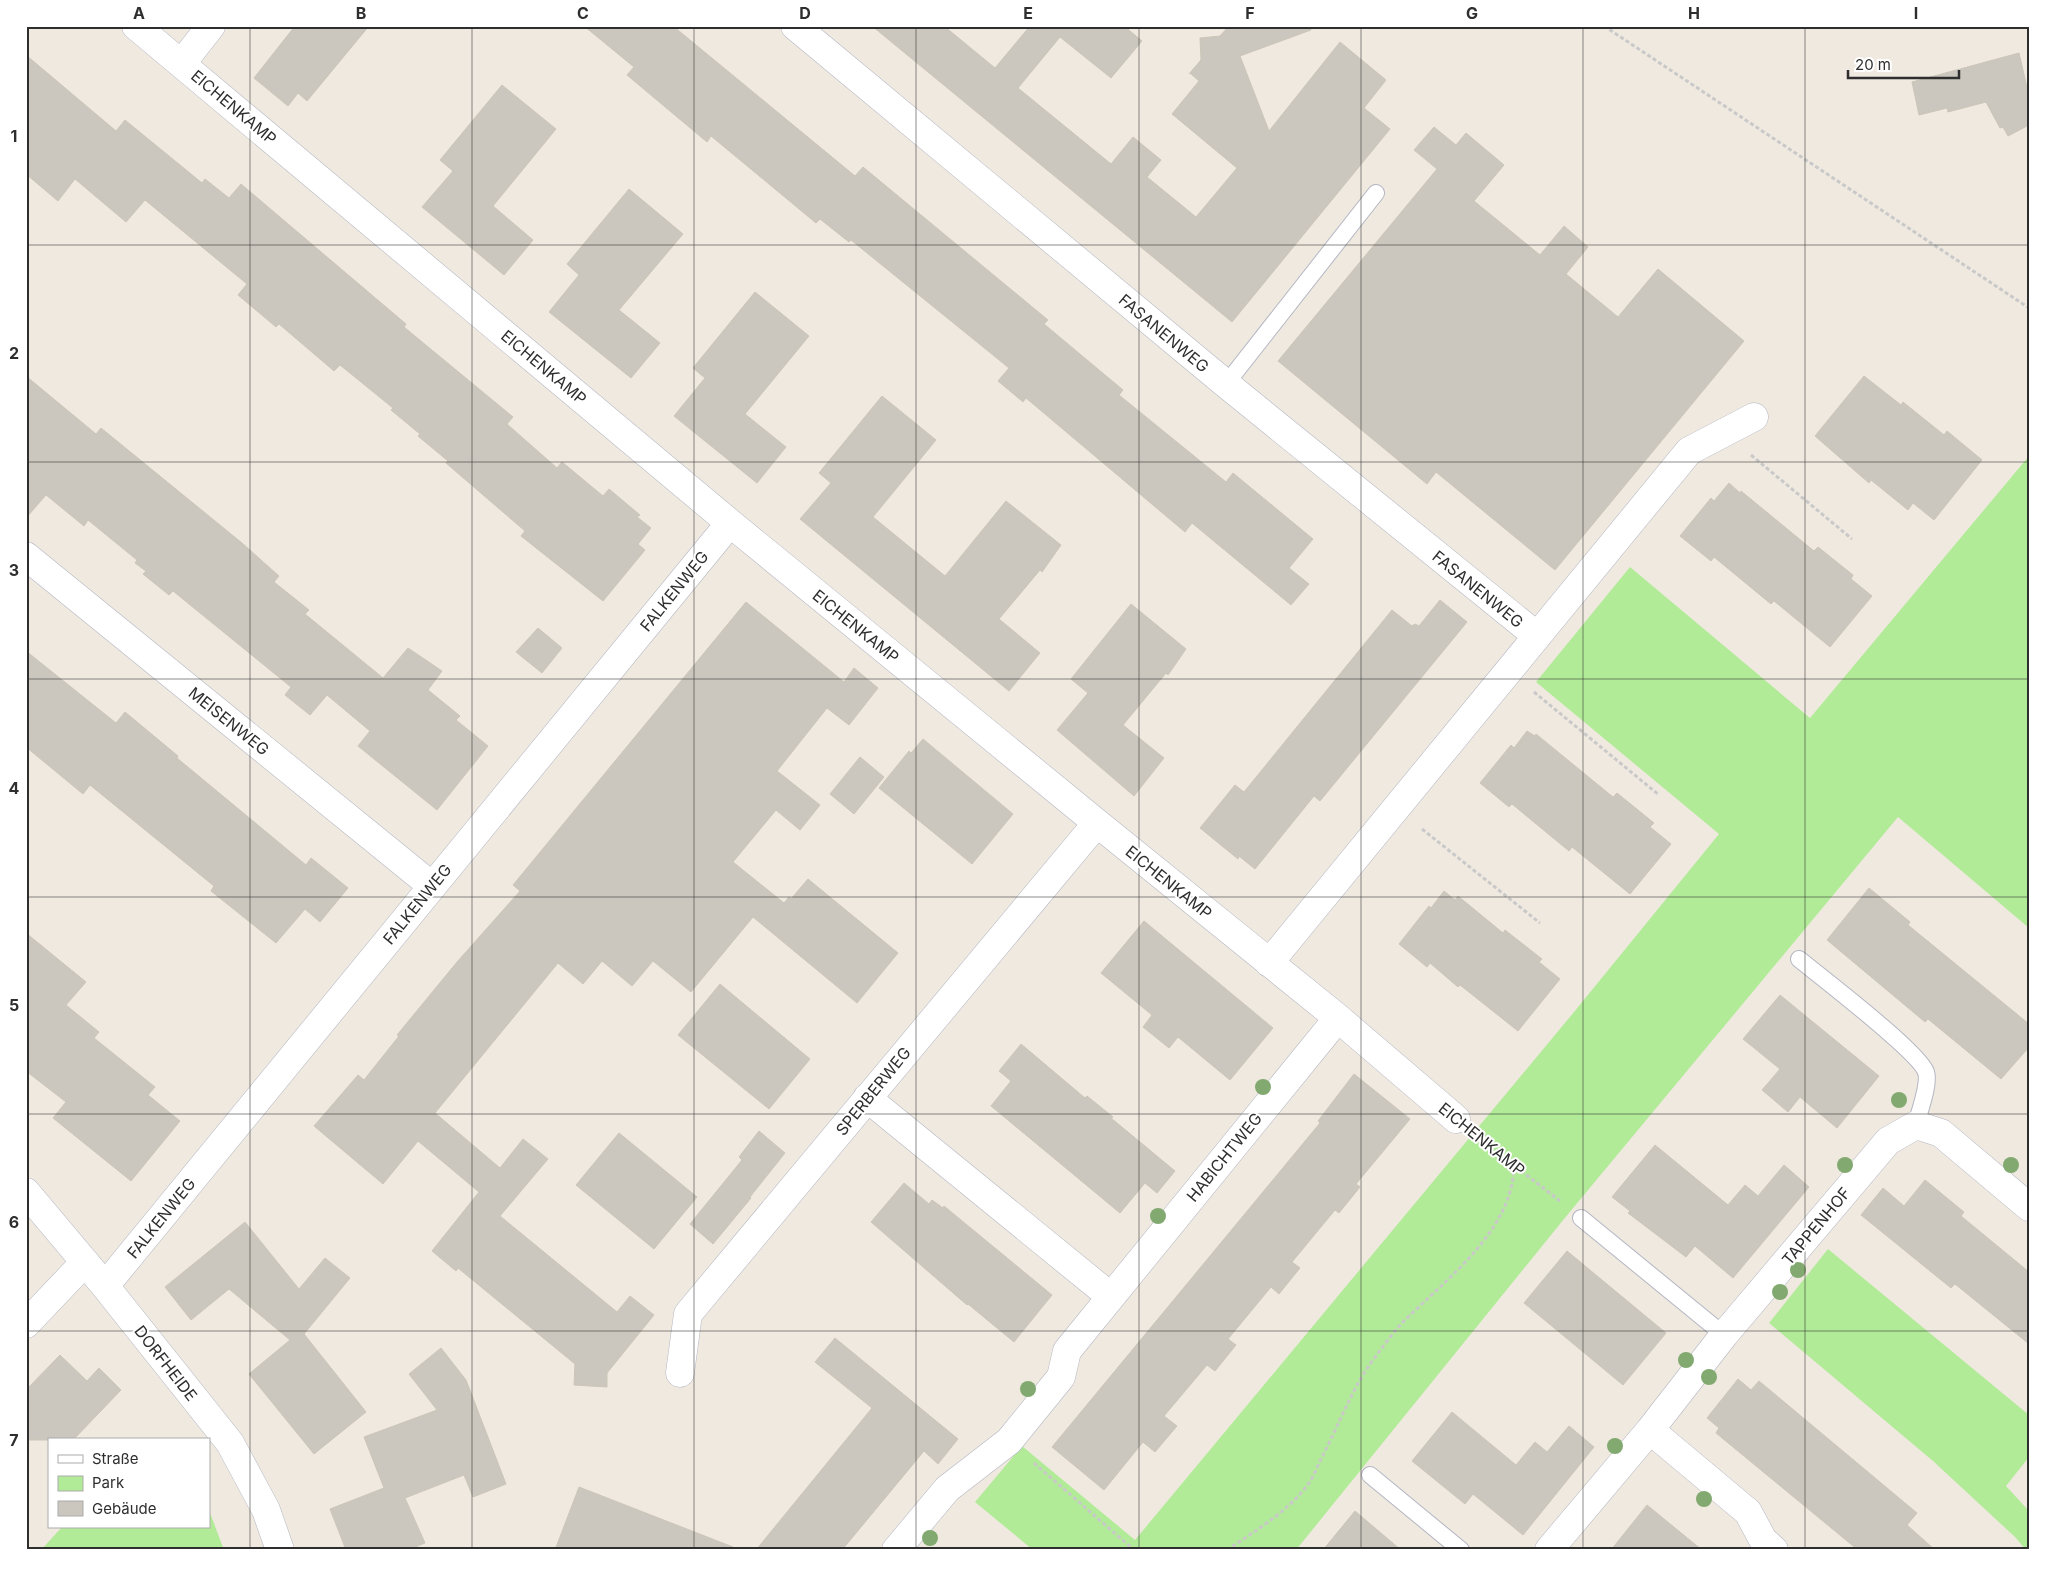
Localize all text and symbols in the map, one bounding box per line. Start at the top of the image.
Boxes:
text: A [133,3,145,23]
text: B [356,3,366,23]
text: C [577,3,589,23]
text: D [799,3,811,23]
text: E [1023,3,1033,23]
text: F [1245,3,1255,23]
text: G [1466,3,1478,23]
text: H [1688,3,1700,23]
text: I [1914,3,1918,23]
scale bar [1848,48,1959,80]
text: 20 m [1855,55,1891,74]
street label: EICHENKAMP [187,65,281,149]
text: 1 [11,126,17,146]
street label: FASANENWEG [1115,290,1213,376]
street label: EICHENKAMP [497,325,591,409]
text: 2 [9,343,19,363]
street label: FASANENWEG [1428,546,1528,632]
street label: FALKENWEG [635,547,713,635]
text: 3 [9,560,19,580]
street label: EICHENKAMP [809,585,903,667]
street label: MEISENWEG [185,683,273,759]
text: 4 [9,778,20,798]
street label: EICHENKAMP [1122,841,1216,923]
street label: FALKENWEG [378,860,456,948]
text: 5 [9,995,19,1015]
street label: SPERBERWEG [831,1043,915,1139]
street label: EICHENKAMP [1435,1098,1529,1180]
street label: HABICHTWEG [1182,1108,1266,1206]
street label: FALKENWEG [122,1174,200,1262]
street label: TAPPENHOF [1778,1183,1854,1269]
text: 6 [9,1212,19,1232]
street label: DORFHEIDE [130,1321,202,1405]
text: 7 [9,1430,19,1450]
legend [48,1438,210,1528]
text: Straße [92,1449,139,1468]
text: Park [92,1473,125,1492]
text: Gebäude [92,1499,157,1518]

